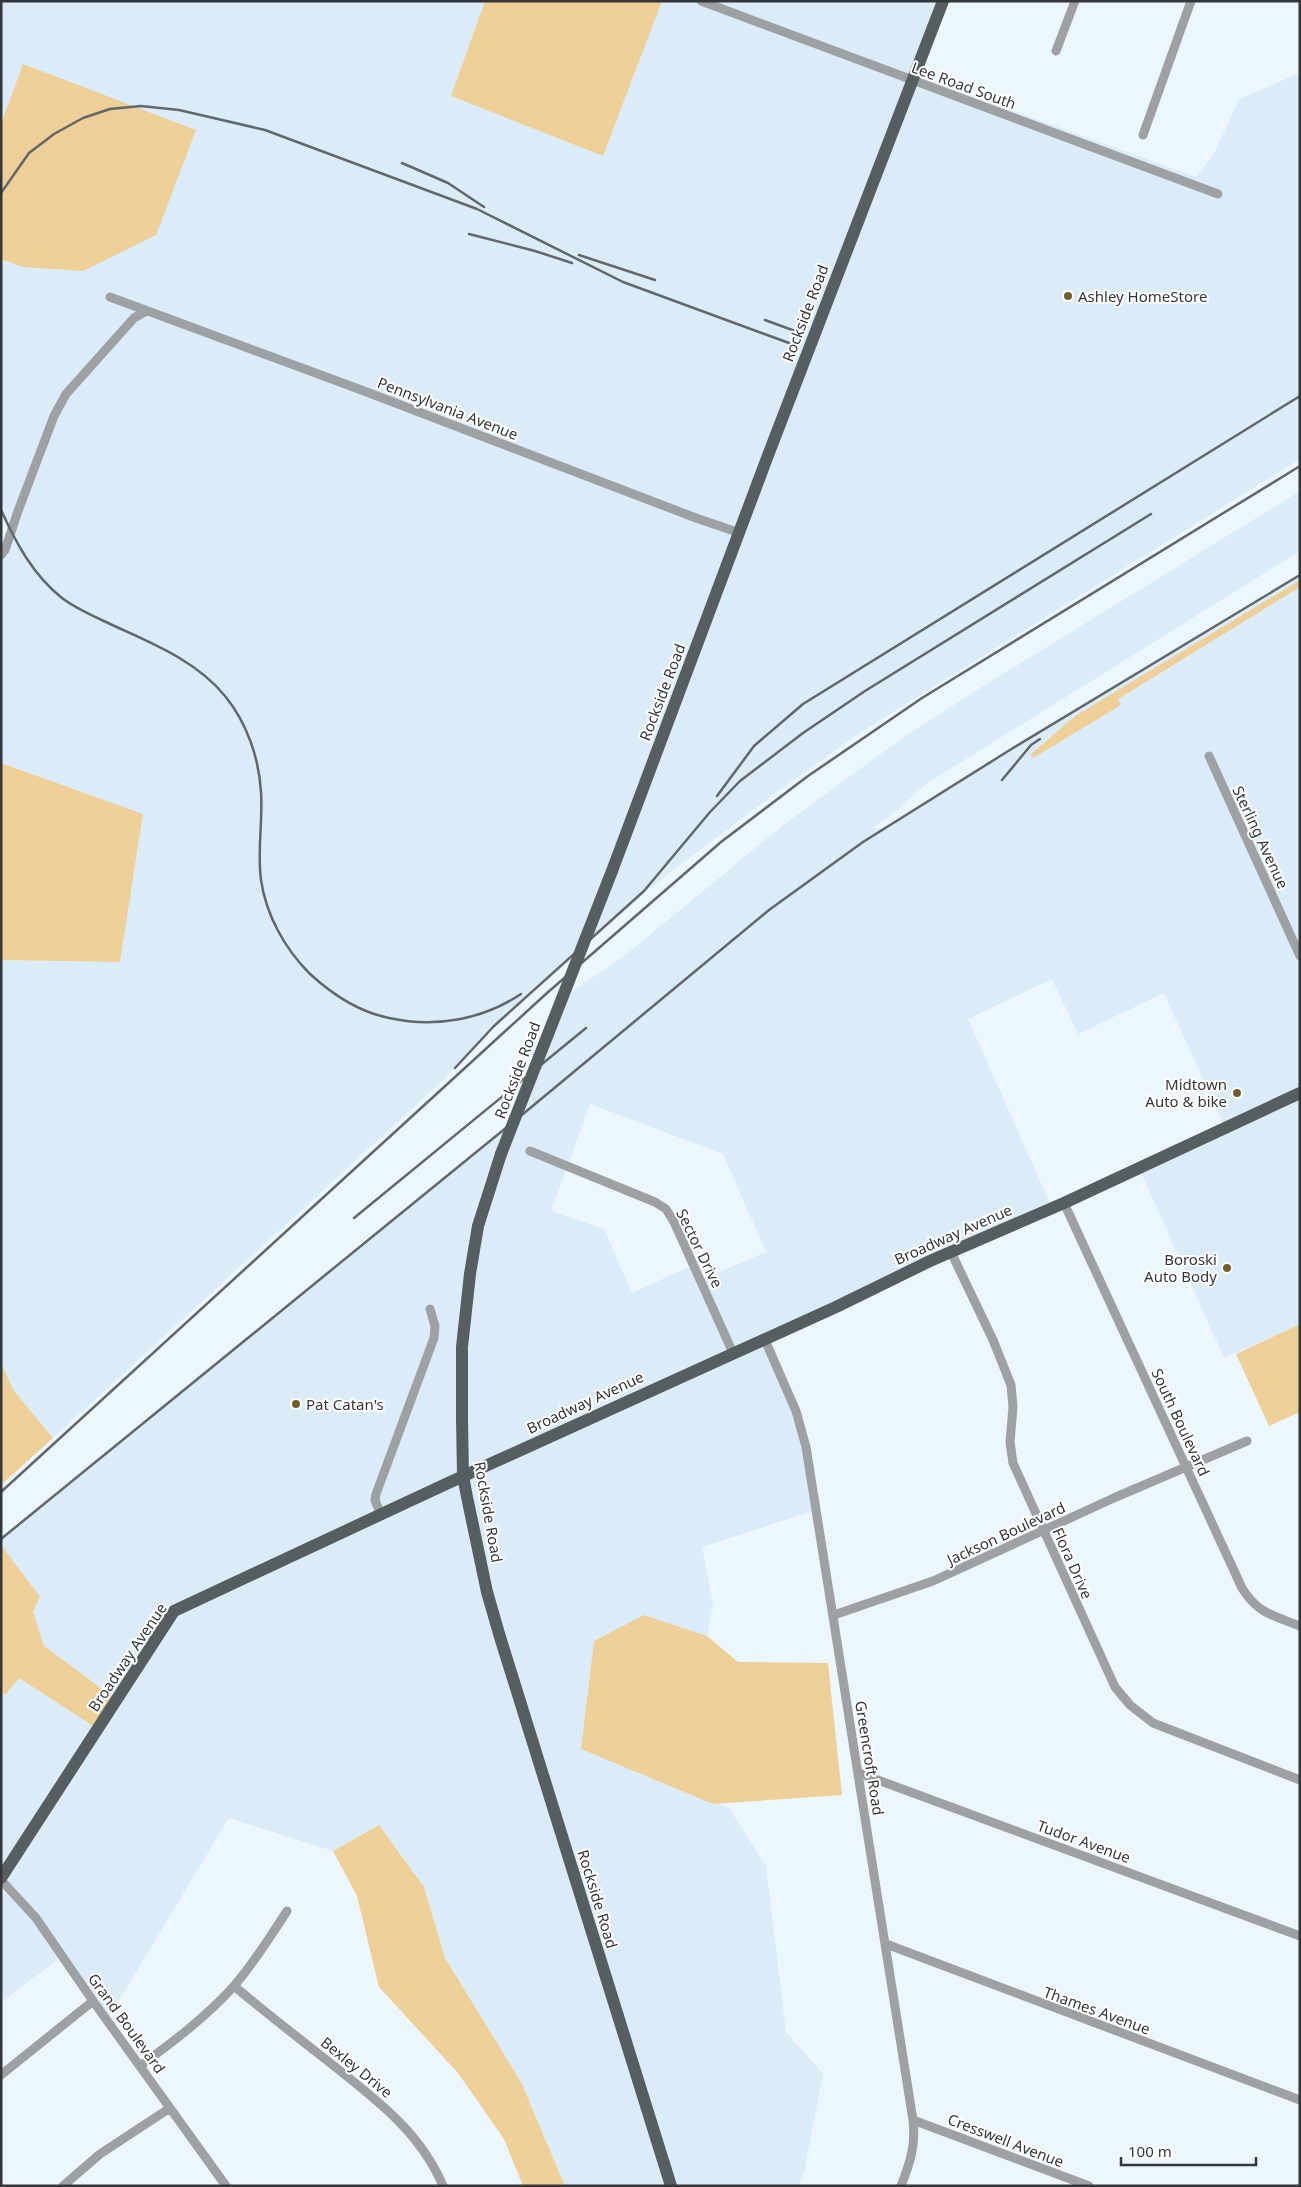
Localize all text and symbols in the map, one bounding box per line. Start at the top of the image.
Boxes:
street label: Lee Road South [909,57,1019,113]
street label: Rockside Road [777,262,833,364]
place label: Ashley HomeStore [1078,286,1207,306]
marker: Ashley HomeStore [1062,290,1074,302]
street label: Pennsylvania Avenue [375,372,521,444]
street label: Rockside Road [634,641,690,743]
street label: Sterling Avenue [1228,782,1294,892]
street label: Rockside Road [489,1019,545,1121]
place label: Midtown Auto & bike [1145,1074,1227,1111]
marker: Midtown Auto & bike [1231,1087,1243,1099]
street label: Broadway Avenue [891,1199,1015,1269]
street label: Sector Drive [672,1205,728,1291]
place label: Boroski Auto Body [1144,1249,1217,1286]
marker: Boroski Auto Body [1221,1262,1233,1274]
street label: South Boulevard [1147,1365,1215,1479]
street label: Broadway Avenue [523,1366,647,1438]
place label: Pat Catan's [306,1394,384,1414]
marker: Pat Catan's [290,1398,302,1410]
street label: Rockside Road [470,1460,508,1564]
street label: Jackson Boulevard [942,1497,1068,1570]
street label: Flora Drive [1048,1524,1098,1602]
street label: Broadway Avenue [83,1599,171,1715]
street label: Greencroft Road [851,1699,889,1817]
street label: Tudor Avenue [1035,1815,1133,1867]
street label: Rockside Road [573,1847,623,1951]
street label: Grand Boulevard [84,1969,170,2077]
street label: Thames Avenue [1041,1981,1153,2039]
street label: Bexley Drive [317,2032,397,2102]
street label: Cresswell Avenue [945,2109,1067,2171]
scale bar [1121,2134,1256,2166]
text: 100 m [1128,2141,1172,2161]

